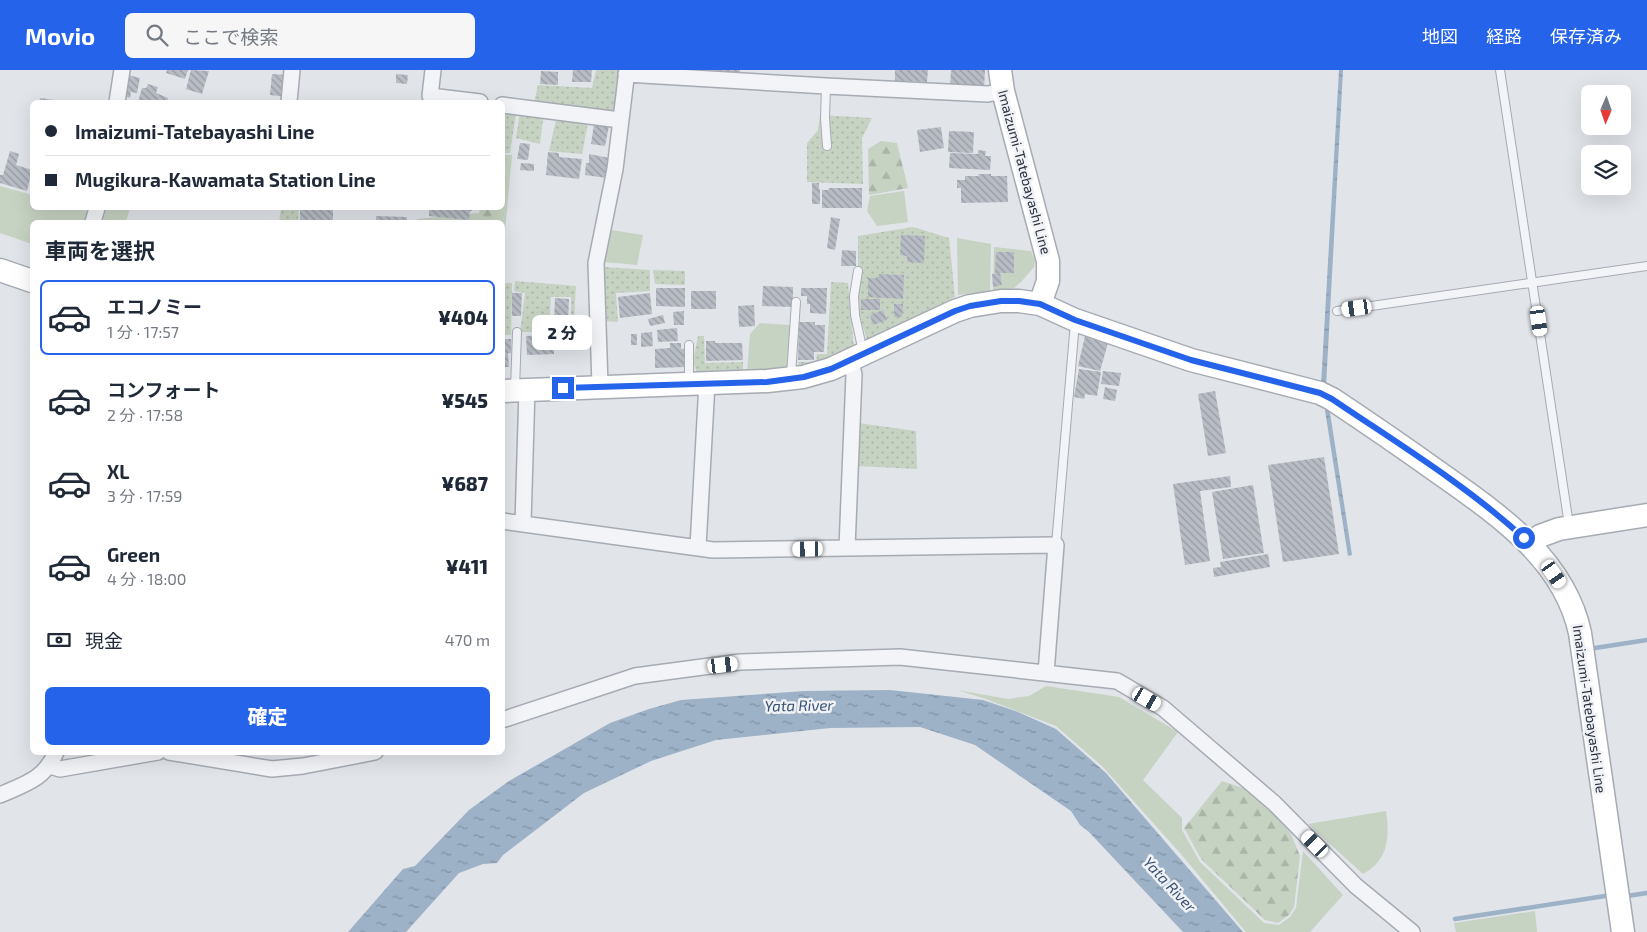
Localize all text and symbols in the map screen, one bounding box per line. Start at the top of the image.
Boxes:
search box [125,13,475,58]
text: Movio [25,21,95,50]
icon: search [143,21,171,49]
text: ここで検索 [183,25,278,48]
text: 地図 [1422,25,1458,47]
text: 経路 [1486,25,1522,47]
text: 保存済み [1550,25,1622,47]
north arrow [1581,85,1631,135]
map controls [1581,85,1631,195]
street label: Imaizumi-Tatebayashi Line [995,88,1055,256]
text: Imaizumi-Tatebayashi Line [75,120,314,143]
button: layers [1581,145,1631,195]
text: Mugikura-Kawamata Station Line [75,168,376,191]
text: 車両を選択 [45,237,155,263]
icon: car [47,295,92,340]
text: エコノミー [107,295,202,318]
car [1341,298,1372,318]
car [1529,305,1548,337]
text: ¥404 [438,306,488,329]
callout: 2 分 [533,316,593,350]
text: 1 分 · 17:57 [107,322,179,341]
text: 2 分 [548,323,576,342]
route end [552,377,574,399]
icon: car [47,378,92,423]
text: コンフォート [107,378,220,401]
text: ¥545 [441,389,488,412]
text: 2 分 · 17:58 [107,405,183,424]
text: XL [107,460,129,483]
icon: car [47,461,92,506]
text: ¥687 [441,472,488,495]
text: 3 分 · 17:59 [107,486,182,505]
route start [1513,527,1535,549]
car [792,541,823,557]
text: Green [107,543,160,566]
icon: car [47,544,92,589]
text: ¥411 [445,555,488,578]
car [1539,557,1568,591]
text: 4 分 · 18:00 [107,569,186,588]
street label: Imaizumi-Tatebayashi Line [1570,624,1610,794]
icon: cash [45,626,73,654]
text: 現金 [85,629,123,652]
text: 470 m [445,630,490,649]
car [707,656,738,674]
car [1130,685,1163,713]
button: 確定 [45,687,490,745]
water label: Yata River [765,695,835,715]
car [1299,828,1330,860]
water label: Yata River [1140,853,1201,916]

